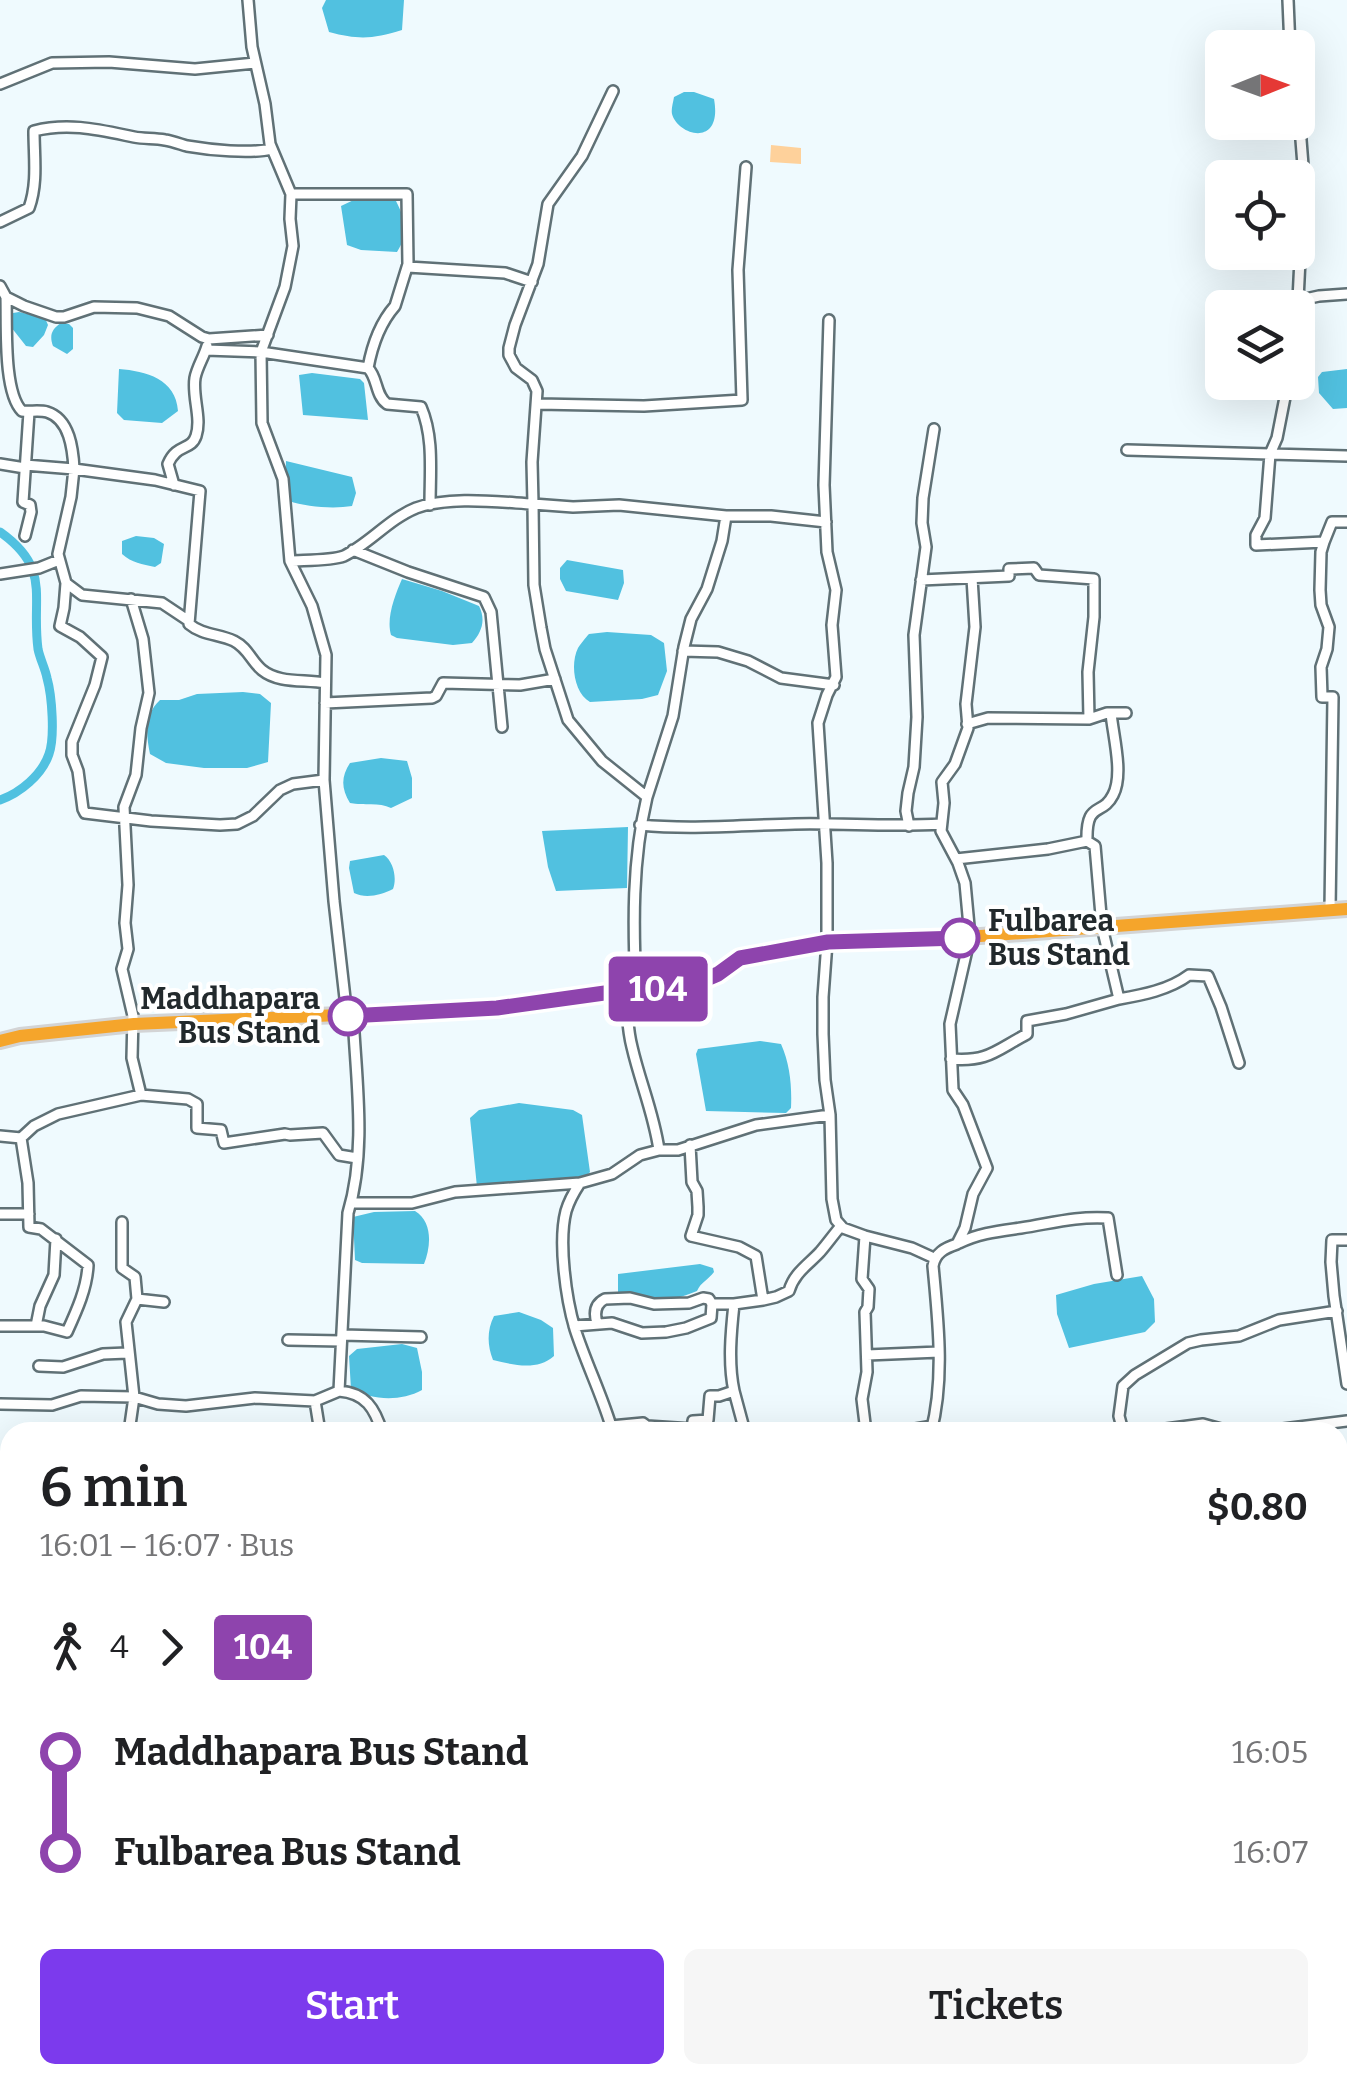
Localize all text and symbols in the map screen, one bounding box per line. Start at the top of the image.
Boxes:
north arrow [1205,30,1315,140]
map controls [1205,30,1315,400]
button: locate [1205,160,1315,270]
button: layers [1205,290,1315,400]
place label: Fulbarea Bus Stand [988,903,1130,973]
marker: Fulbarea Bus Stand [941,919,979,957]
line badge: 104 [600,956,716,1022]
text: 104 [629,968,687,1010]
place label: Maddhapara Bus Stand [140,981,320,1051]
marker: Maddhapara Bus Stand [329,997,367,1035]
text: 6 min [40,1455,188,1521]
text: $0.80 [1207,1484,1308,1530]
text: 16:01 – 16:07 · Bus [40,1526,294,1564]
icon: walk [40,1620,95,1675]
icon: forward [144,1620,199,1675]
text: 104 [234,1626,292,1668]
text: 4 [110,1628,129,1666]
text: Maddhapara Bus Stand [114,1729,528,1775]
text: 16:05 [1232,1733,1308,1771]
text: Fulbarea Bus Stand [114,1829,461,1875]
text: 16:07 [1233,1833,1308,1871]
button: Start [40,1949,664,2064]
button: Tickets [684,1949,1308,2064]

